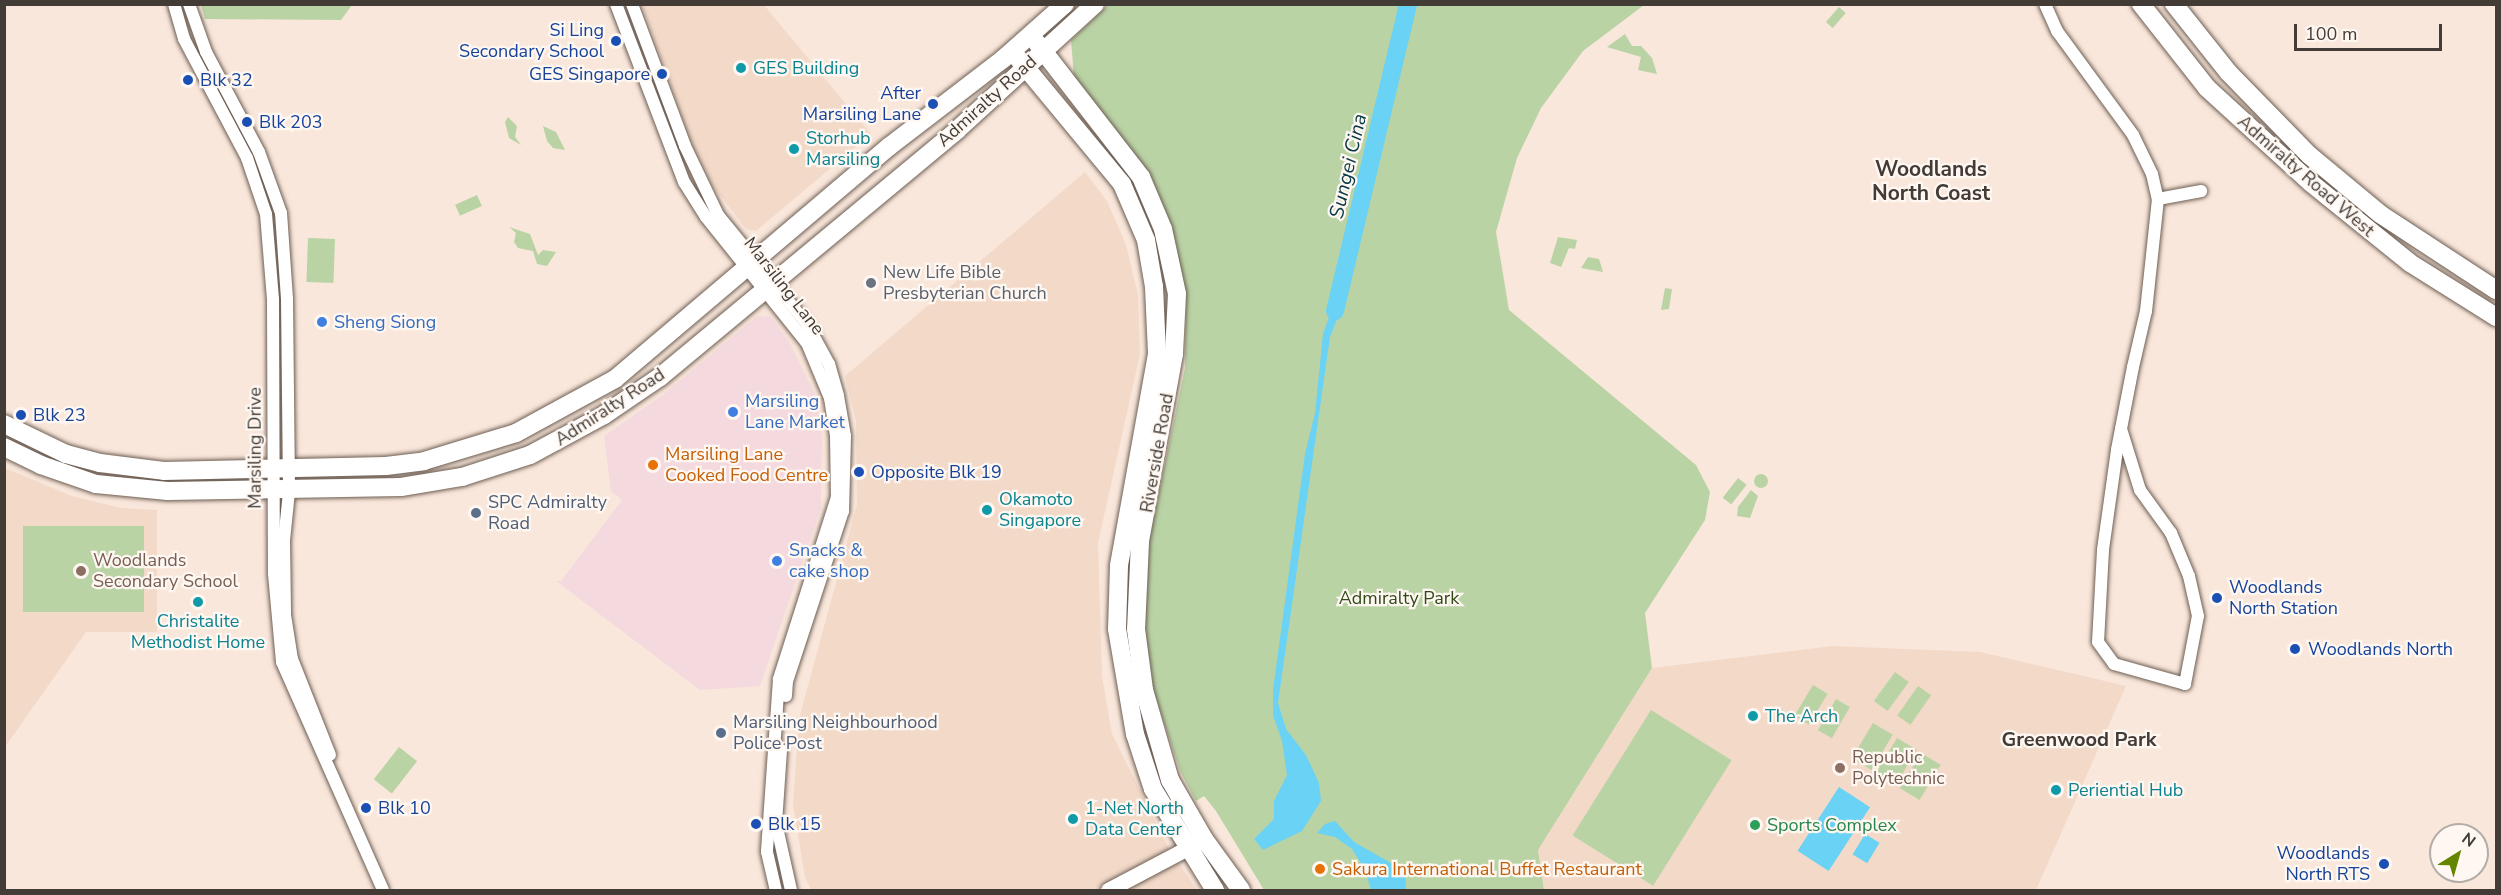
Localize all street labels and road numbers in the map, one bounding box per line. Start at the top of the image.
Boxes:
street label: Admiralty Road [933,51,1041,151]
street label: Admiralty Road West [2233,111,2379,241]
street label: Marsiling Lane [739,233,829,339]
street label: Admiralty Road [551,364,669,450]
street label: Marsiling Drive [244,387,266,509]
street label: Riverside Road [1136,392,1178,514]

